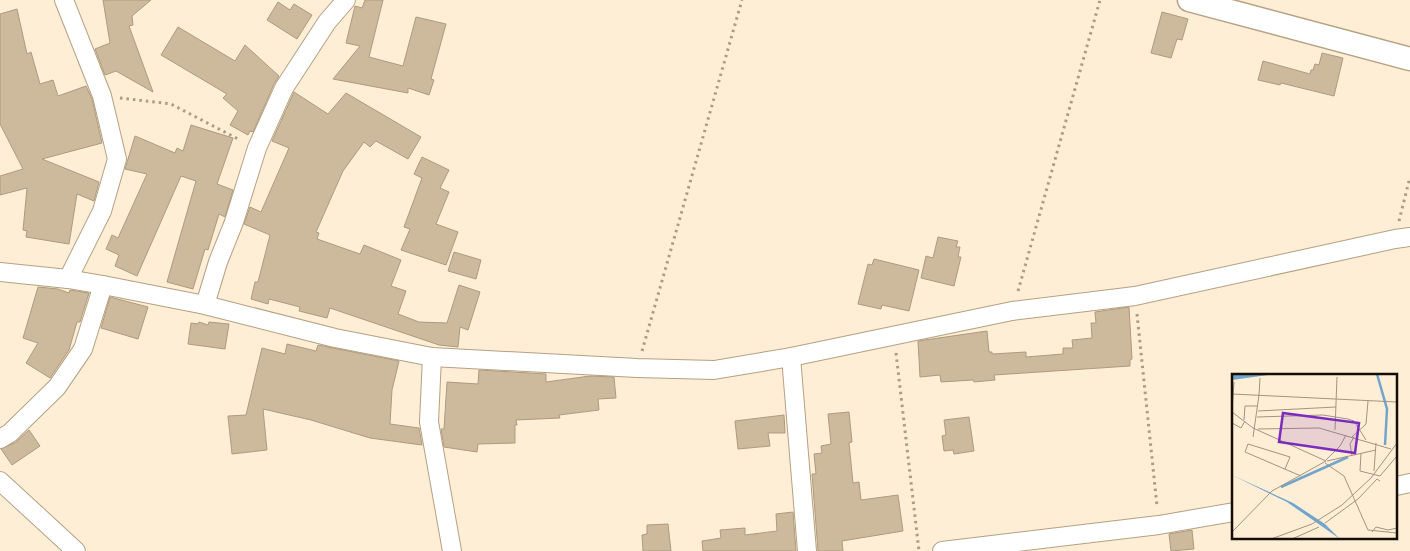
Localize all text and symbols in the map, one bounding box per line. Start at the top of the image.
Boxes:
inset map [1232,374,1398,538]

